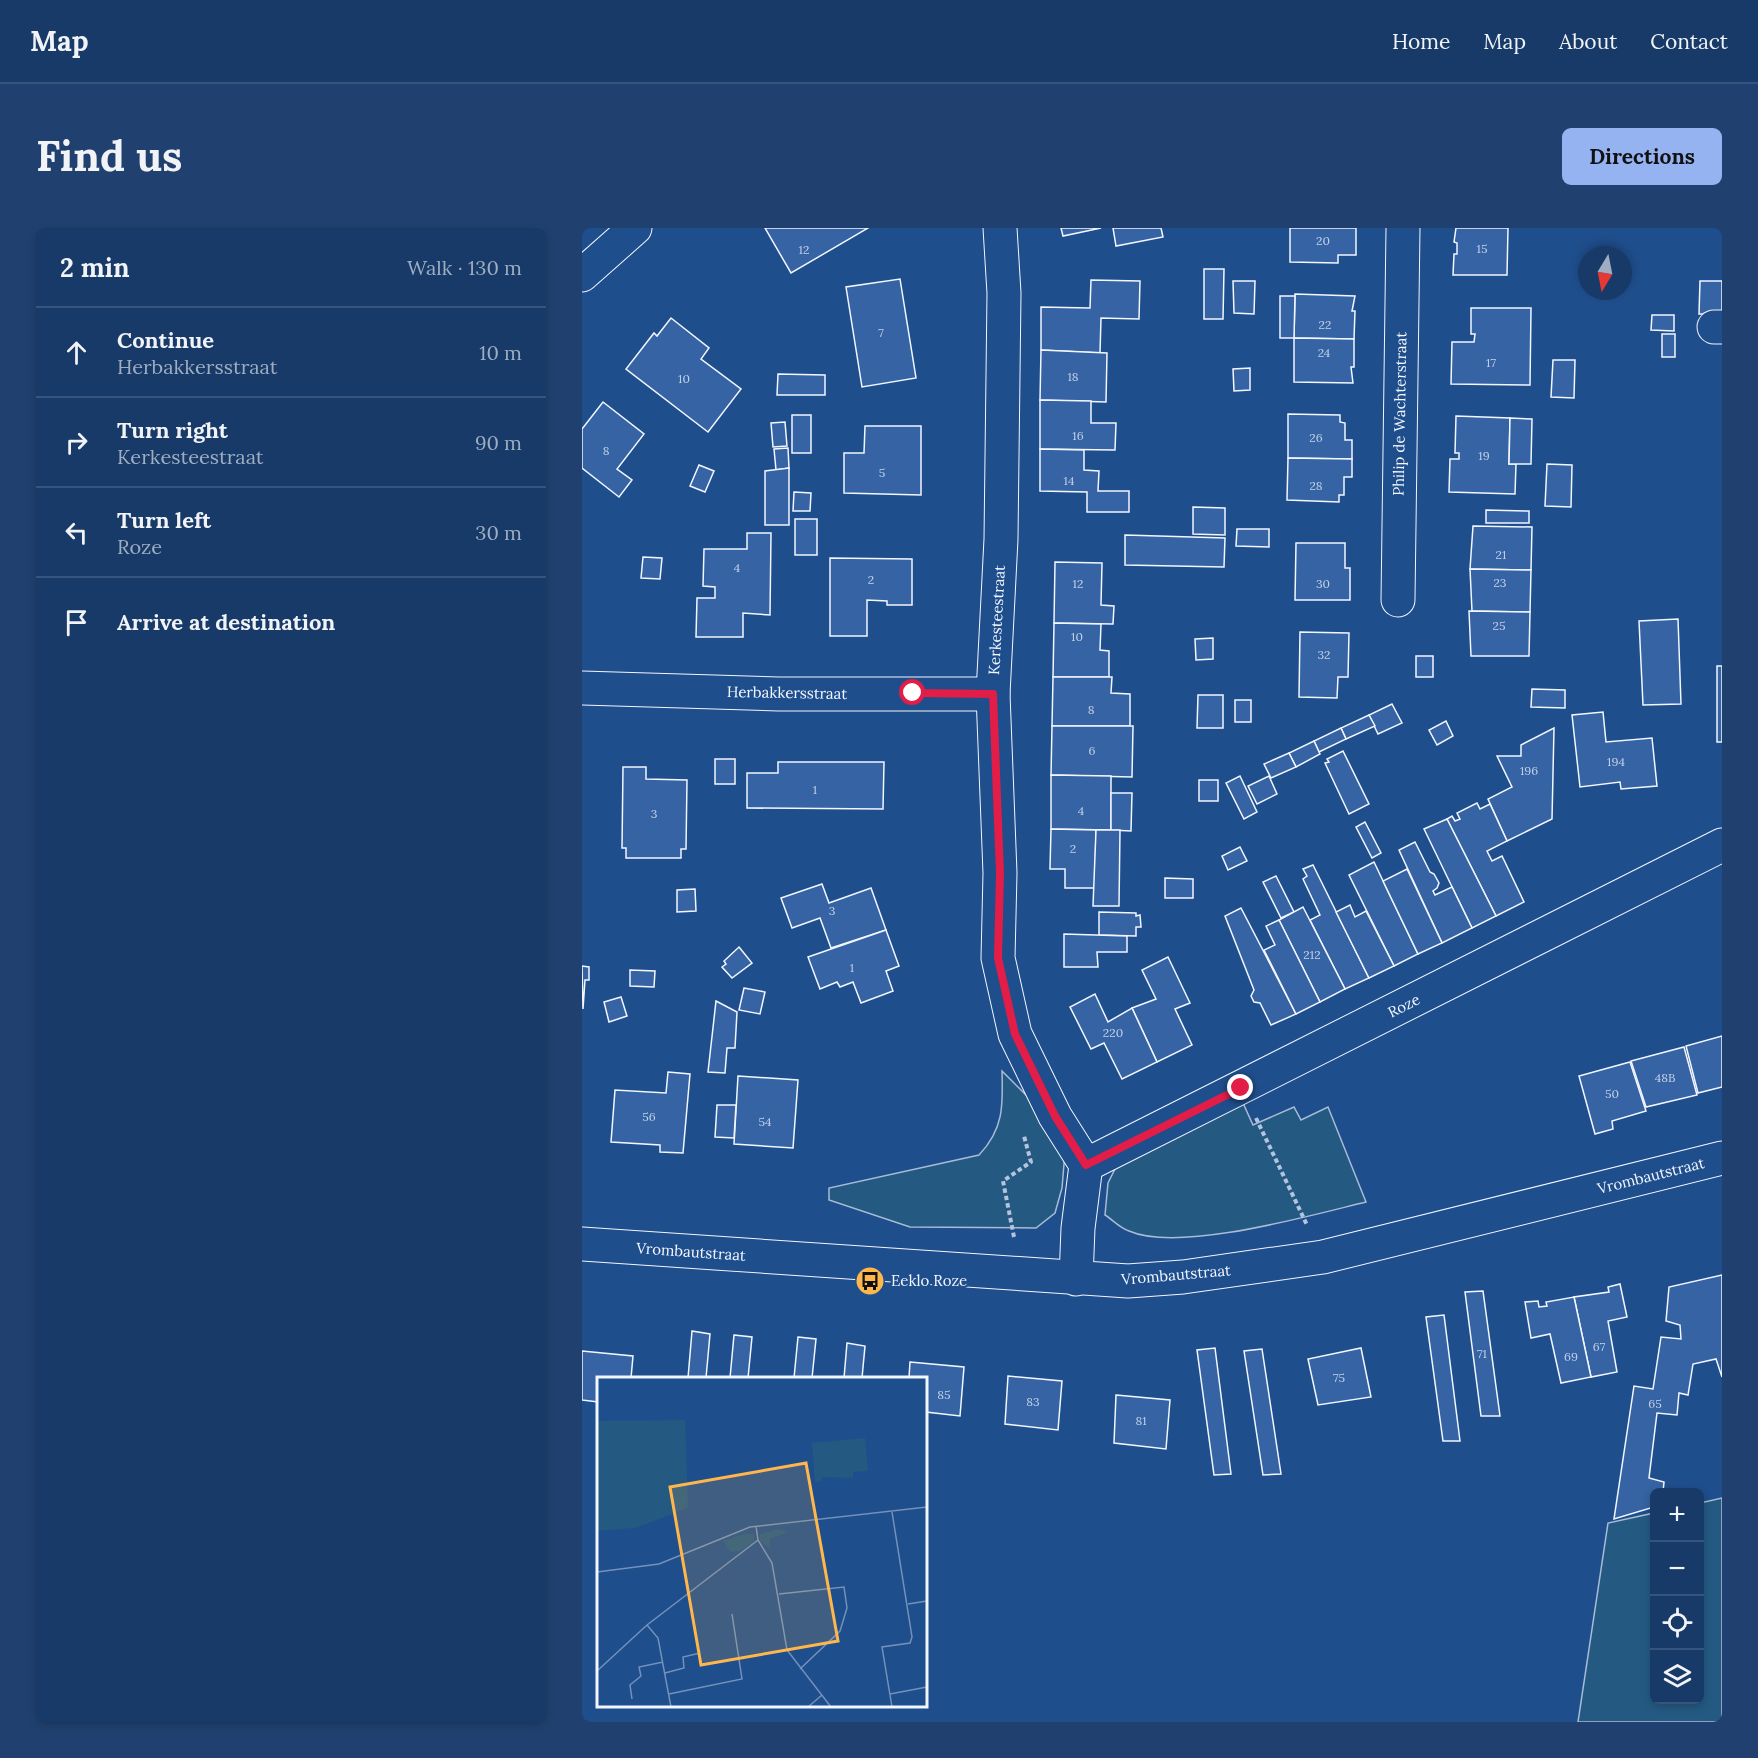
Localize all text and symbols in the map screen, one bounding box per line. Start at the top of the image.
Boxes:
text: Map [30,23,89,59]
text: Home [1392,28,1450,55]
text: Map [1483,28,1526,55]
text: About [1559,28,1617,55]
text: Contact [1650,28,1728,55]
button: Directions [1562,128,1722,185]
text: Find us [36,129,182,183]
house number: 20 [1316,233,1330,248]
house number: 15 [1477,241,1487,256]
house number: 12 [799,242,809,257]
north arrow [1578,246,1632,300]
text: 2 min [60,251,130,284]
text: Walk · 130 m [407,255,522,280]
house number: 22 [1319,317,1331,332]
house number: 7 [878,325,884,340]
text: Continue [117,326,214,354]
street label: Philip de Wachterstraat [1389,332,1410,496]
icon: ahead [60,336,93,369]
text: 10 m [479,340,522,365]
house number: 24 [1318,345,1331,360]
text: Herbakkersstraat [117,354,277,379]
house number: 17 [1486,355,1496,370]
house number: 18 [1067,369,1079,384]
house number: 10 [678,371,690,386]
text: Turn right [117,416,228,444]
icon: right [60,426,93,459]
house number: 16 [1072,428,1084,443]
text: 90 m [475,430,522,455]
house number: 26 [1309,430,1323,445]
house number: 8 [603,443,610,458]
text: Kerkesteestraat [117,444,264,469]
house number: 19 [1478,448,1490,463]
house number: 5 [879,465,885,480]
house number: 14 [1064,473,1075,488]
house number: 28 [1309,478,1323,493]
text: Turn left [117,506,211,534]
icon: left [60,516,93,549]
text: 30 m [475,520,522,545]
text: Roze [117,534,162,559]
house number: 21 [1496,547,1506,562]
house number: 4 [734,560,741,575]
street label: Kerkesteestraat [984,564,1009,675]
house number: 2 [868,572,874,587]
house number: 23 [1494,575,1507,590]
house number: 12 [1073,576,1083,591]
house number: 30 [1316,576,1330,591]
icon: arrive [60,606,93,639]
text: Arrive at destination [117,608,335,636]
house number: 25 [1493,618,1505,633]
house number: 10 [1071,629,1083,644]
house number: 32 [1317,647,1331,662]
route start [899,679,925,705]
street label: Herbakkersstraat [727,682,848,703]
house number: 8 [1088,702,1095,717]
house number: 6 [1089,743,1096,758]
house number: 194 [1607,754,1625,769]
house number: 196 [1520,763,1538,778]
house number: 1 [813,782,817,797]
house number: 4 [1078,803,1085,818]
house number: 3 [651,806,658,821]
house number: 2 [1070,841,1076,856]
house number: 3 [829,903,836,918]
house number: 212 [1303,947,1321,962]
house number: 1 [850,960,854,975]
street label: Roze [1384,989,1423,1022]
house number: 220 [1103,1025,1123,1040]
house number: 48B [1655,1070,1675,1085]
route end [1227,1074,1253,1100]
house number: 50 [1605,1086,1619,1101]
house number: 56 [642,1109,656,1124]
house number: 54 [758,1114,772,1129]
street label: Vrombautstraat [1594,1153,1707,1198]
street label: Vrombautstraat [635,1238,747,1265]
street label: Vrombautstraat [1120,1260,1232,1289]
bus stop icon: Eeklo Roze [854,1265,886,1297]
place label: Eeklo Roze [891,1271,967,1290]
house number: 67 [1593,1339,1606,1354]
house number: 71 [1477,1346,1487,1361]
house number: 69 [1564,1349,1578,1364]
house number: 75 [1333,1370,1345,1385]
inset map [597,1377,927,1707]
house number: 85 [937,1387,951,1402]
house number: 83 [1026,1394,1040,1409]
house number: 65 [1648,1396,1662,1411]
house number: 81 [1135,1413,1147,1428]
map controls [1650,1488,1704,1704]
button: + [1650,1488,1704,1542]
button: − [1650,1542,1704,1596]
button: locate [1650,1596,1704,1650]
button: layers [1650,1650,1704,1704]

